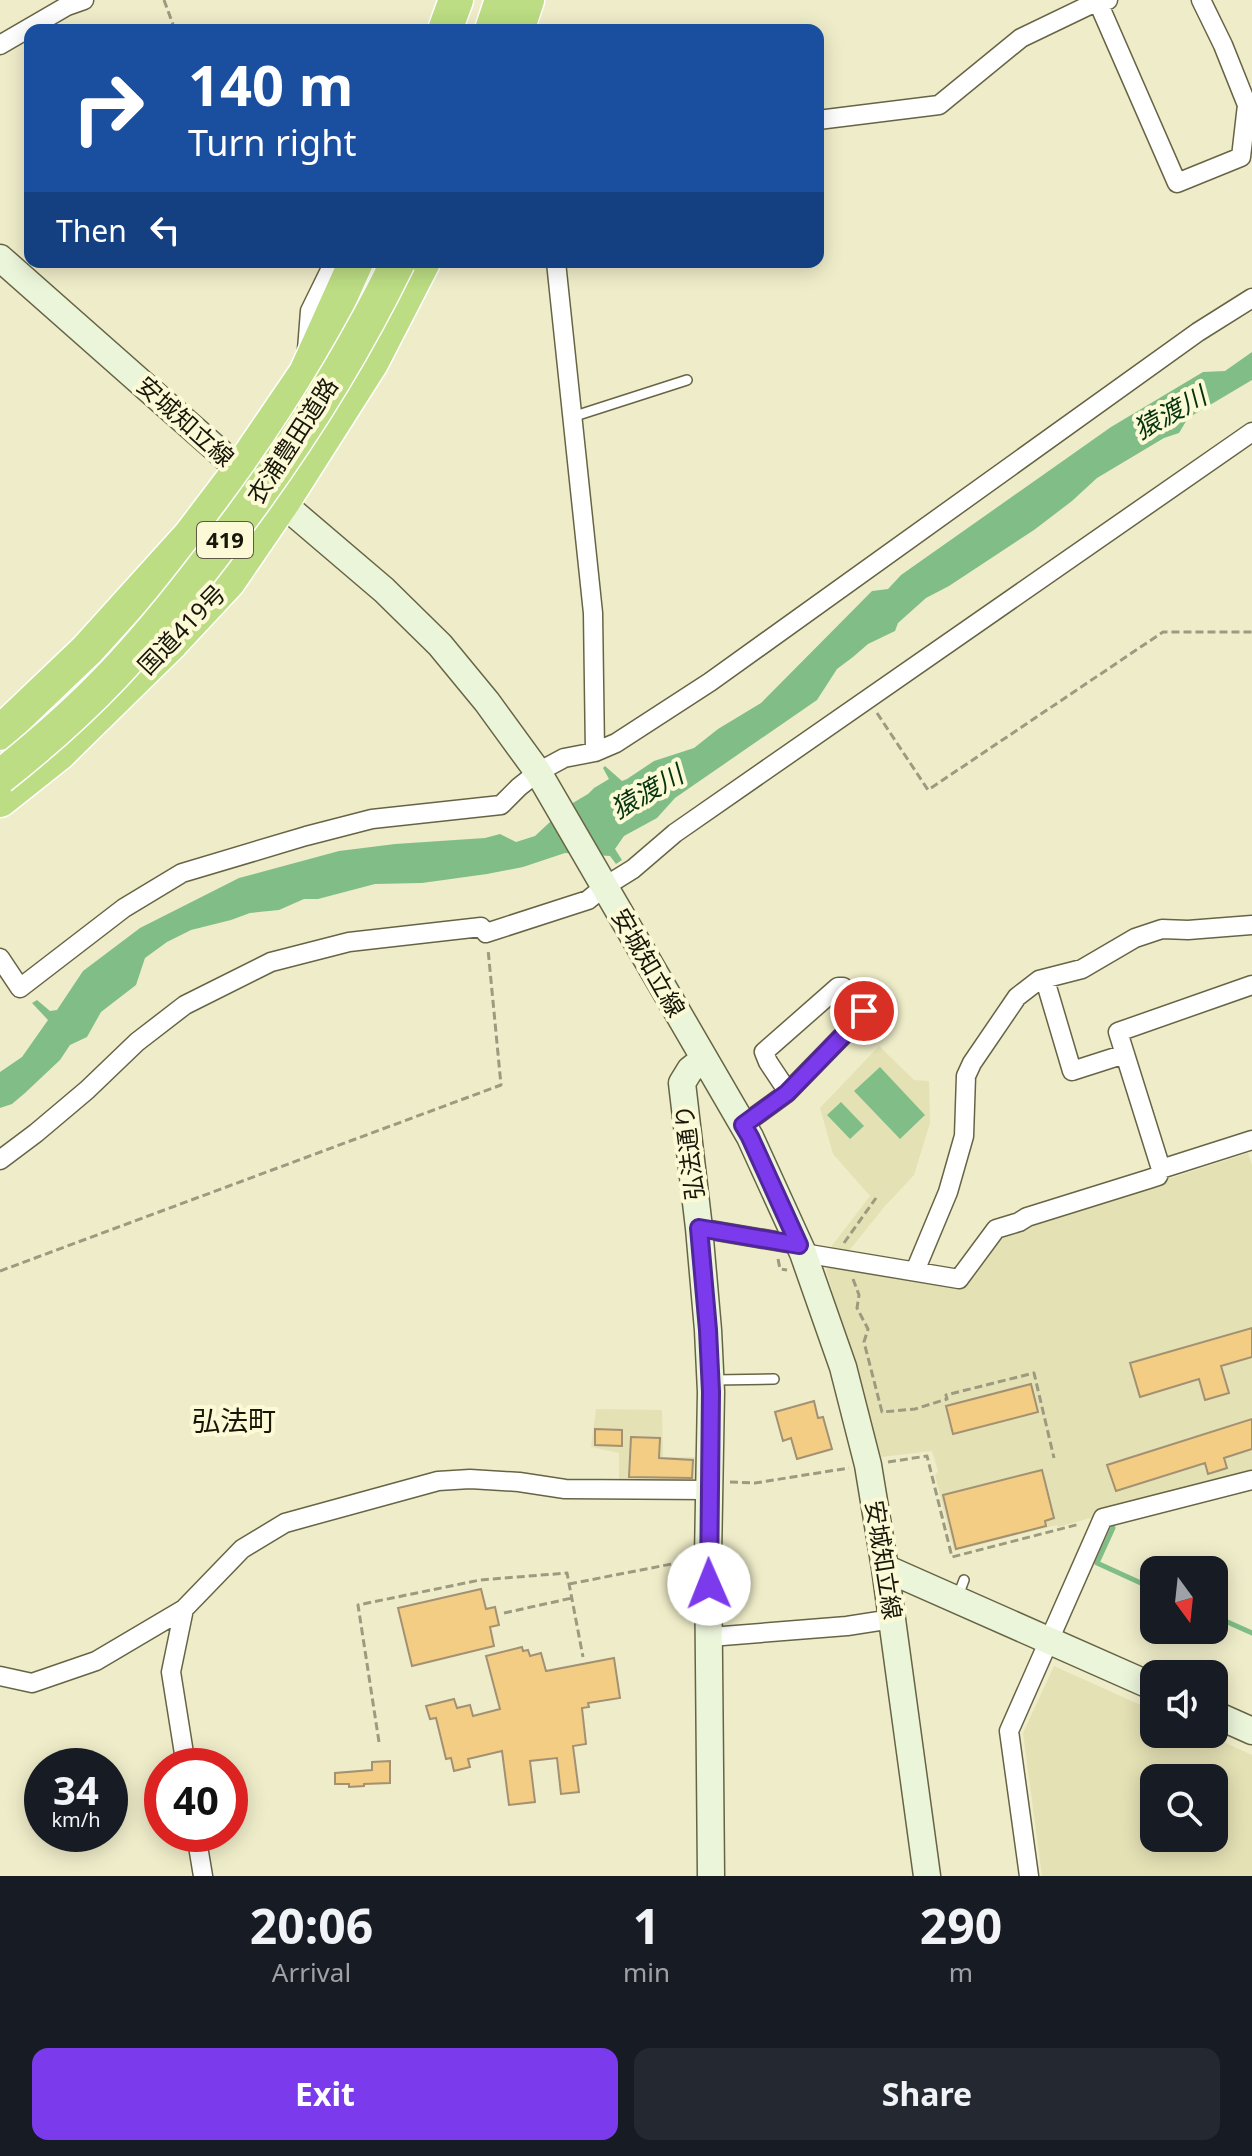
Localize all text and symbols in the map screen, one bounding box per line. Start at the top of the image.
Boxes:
text: 140 m [188,46,353,122]
icon: right [56,56,160,160]
text: Turn right [188,118,356,167]
icon: left [143,208,187,252]
text: Then [56,210,127,251]
street label: 安城知立線 [130,368,242,473]
street label: 衣浦豊田道路 [239,371,345,510]
water label: 猿渡川 [1127,376,1215,447]
road number: 419 [197,522,253,558]
street label: 国道419号 [130,577,232,681]
water label: 猿渡川 [604,755,692,826]
street label: 安城知立線 [605,902,694,1022]
pin [830,977,898,1045]
icon: arrive [842,989,886,1033]
street label: 弘法通り [666,1103,711,1202]
district label: 弘法町 [192,1401,276,1439]
street label: 安城知立線 [859,1498,910,1622]
position arrow [667,1542,751,1626]
north arrow [1140,1556,1228,1644]
map controls [1140,1556,1228,1852]
button: sound [1140,1660,1228,1748]
speed limit sign: 40 [144,1748,248,1852]
text: 34 [53,1762,99,1817]
button: search [1140,1764,1228,1852]
text: km/h [51,1806,101,1833]
text: 20:06 [250,1893,373,1958]
text: 1 [633,1893,660,1958]
text: 290 [920,1893,1002,1958]
text: Arrival [272,1954,351,1990]
text: min [623,1954,670,1990]
text: m [949,1954,973,1990]
button: Exit [32,2048,618,2140]
button: Share [634,2048,1220,2140]

